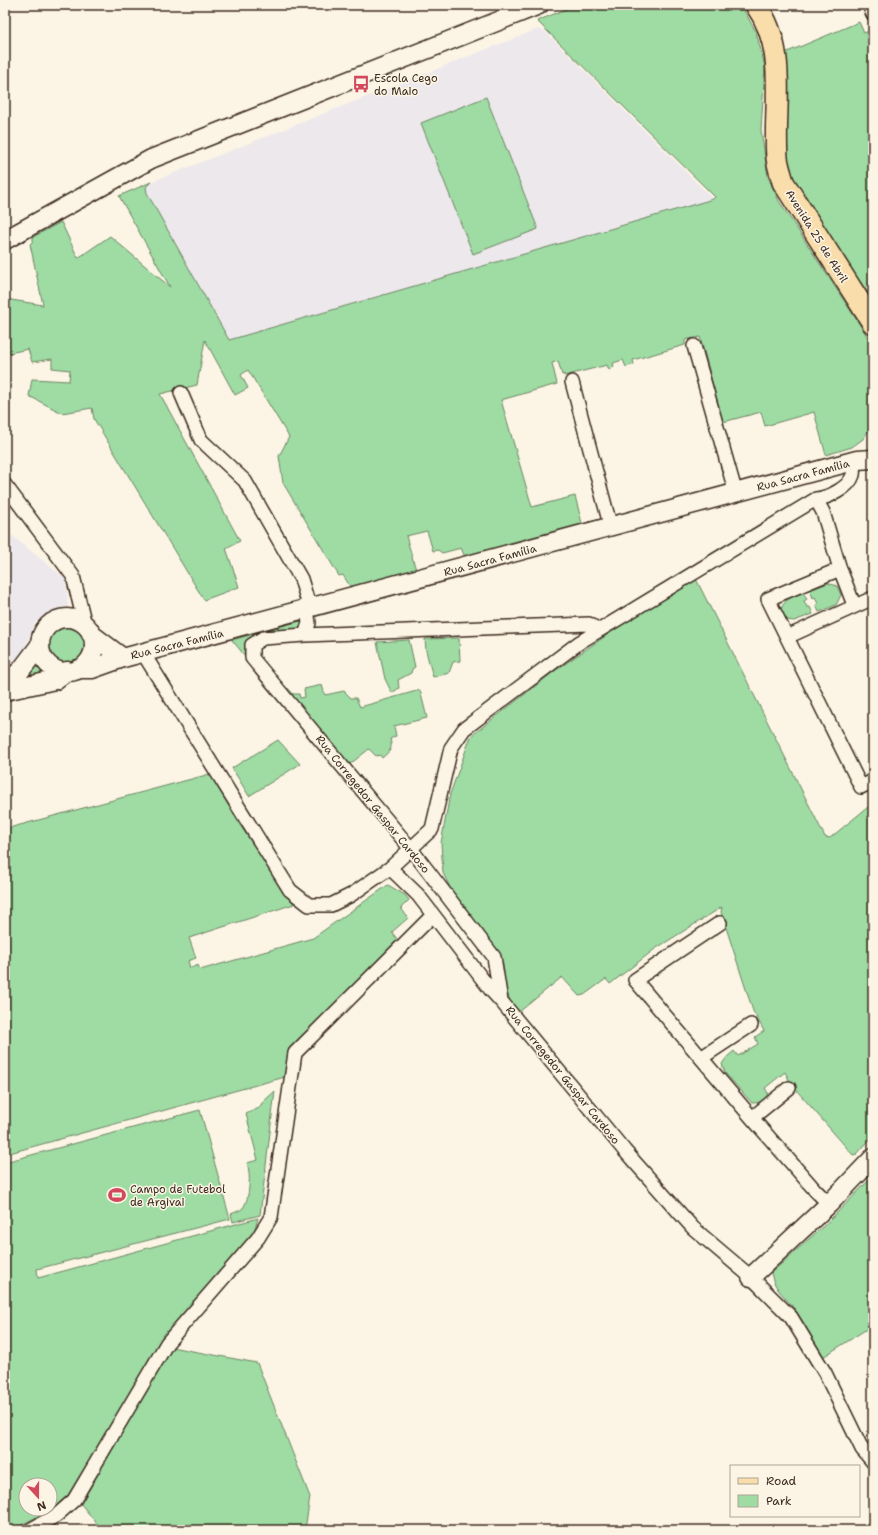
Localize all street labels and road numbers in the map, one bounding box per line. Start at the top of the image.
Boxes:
street label: Avenida 25 de Abril [782,187,852,286]
street label: Rua Sacra Família [755,456,851,495]
street label: Rua Sacra Família [442,541,538,580]
street label: Rua Sacra Família [129,626,225,663]
street label: Rua Corregedor Gaspar Cardoso [312,732,433,877]
street label: Rua Corregedor Gaspar Cardoso [502,1003,623,1148]

